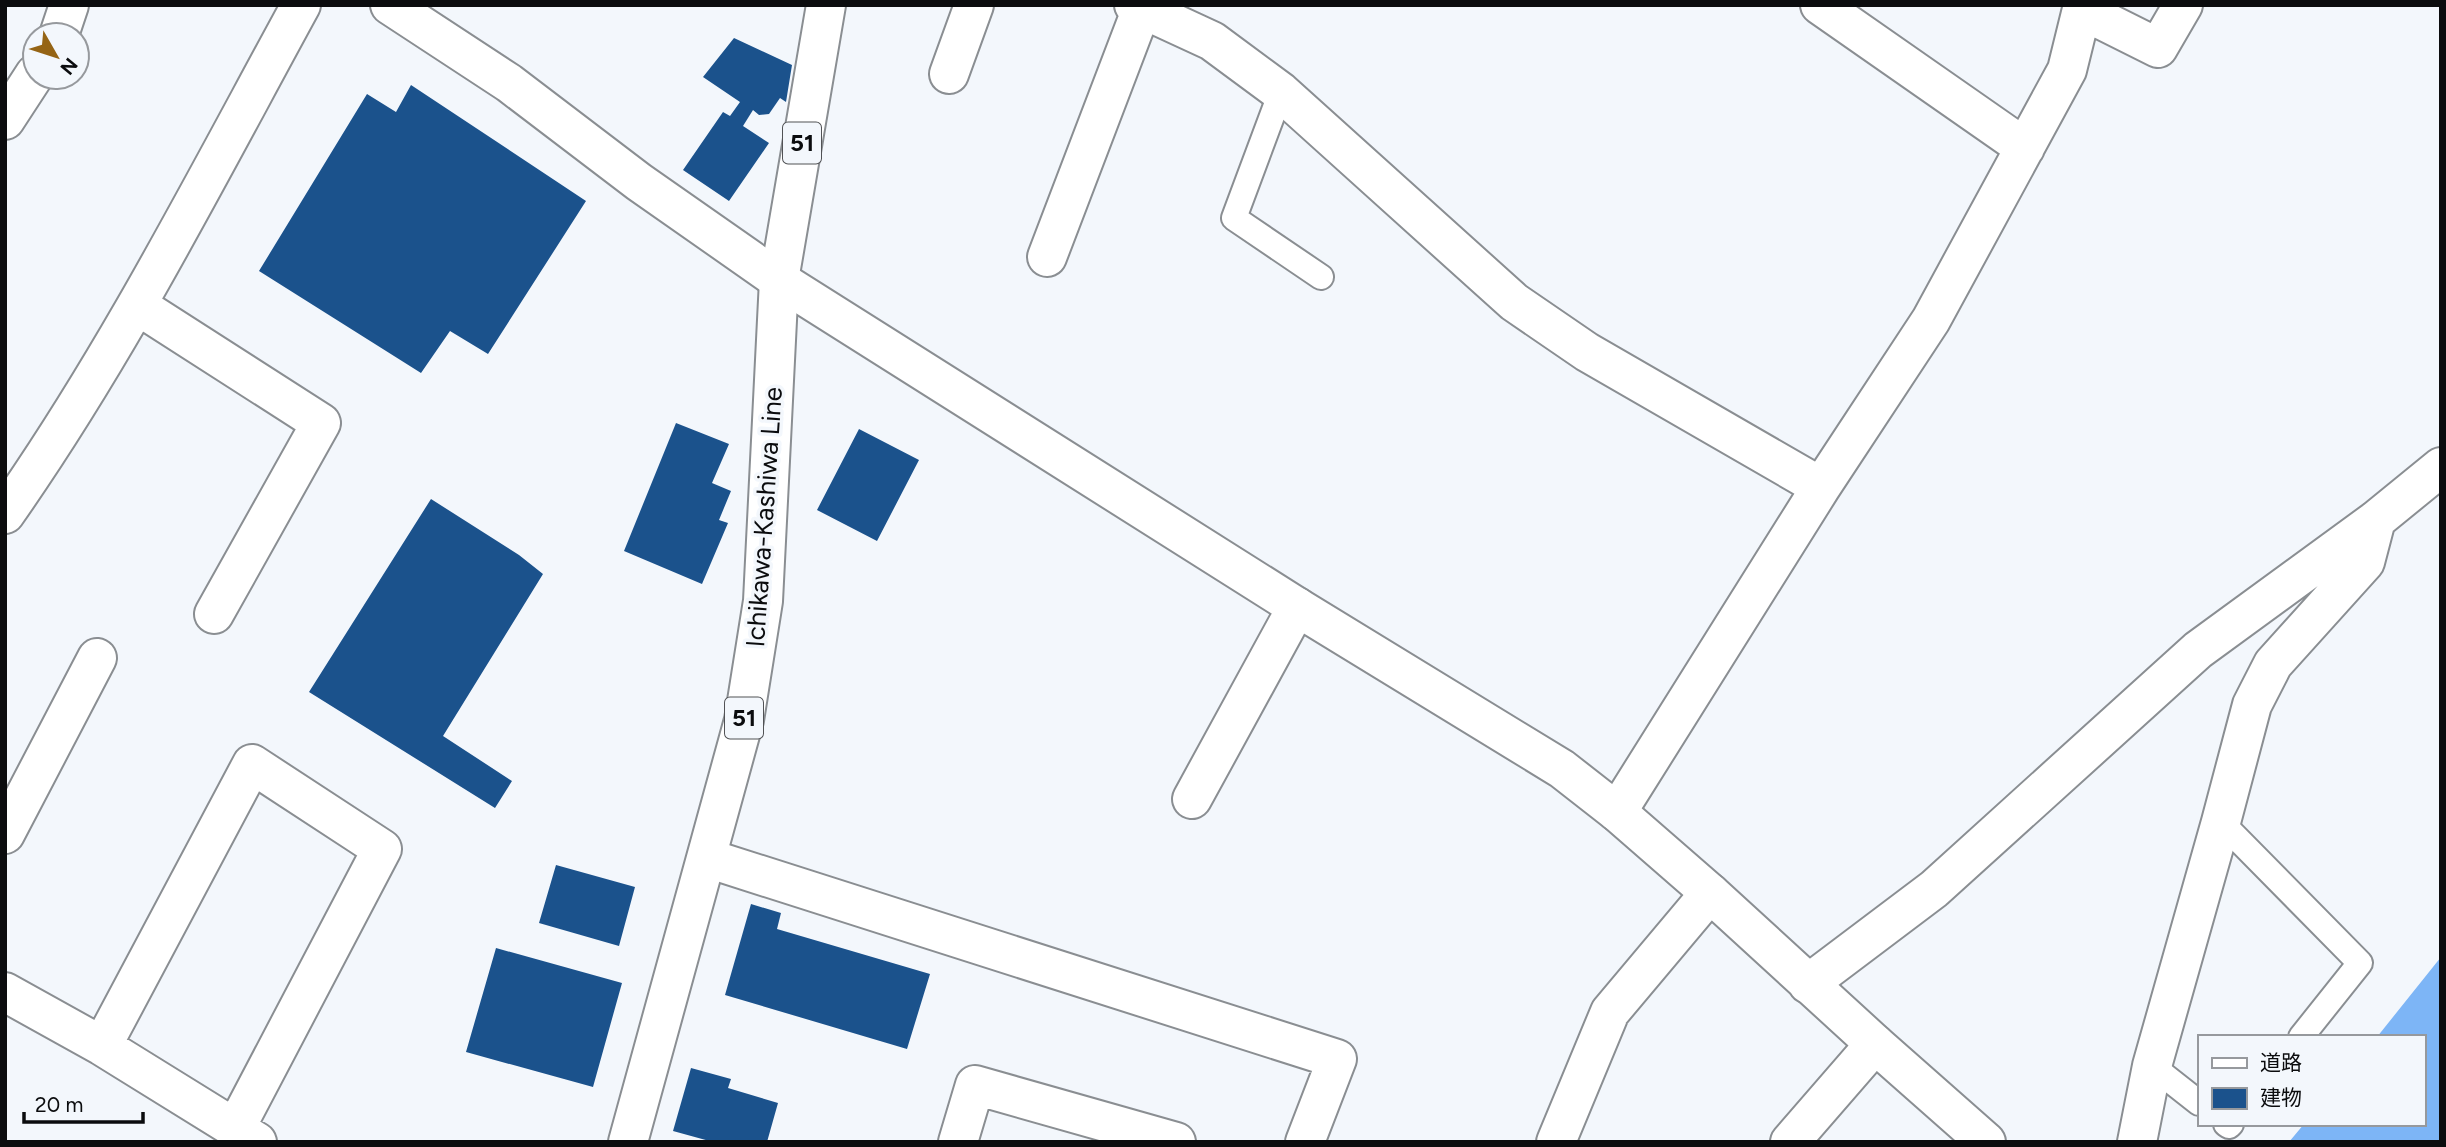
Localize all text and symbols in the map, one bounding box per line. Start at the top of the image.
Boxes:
north arrow [21,21,91,91]
text: N [55,53,82,79]
road number: 51 [783,122,821,163]
street label: Ichikawa-Kashiwa Line [739,386,789,648]
road number: 51 [725,698,763,738]
legend [2198,1035,2425,1126]
text: 道路 [2260,1050,2302,1075]
scale bar [24,1080,144,1124]
text: 建物 [2260,1085,2302,1110]
text: 20 m [35,1092,83,1117]

